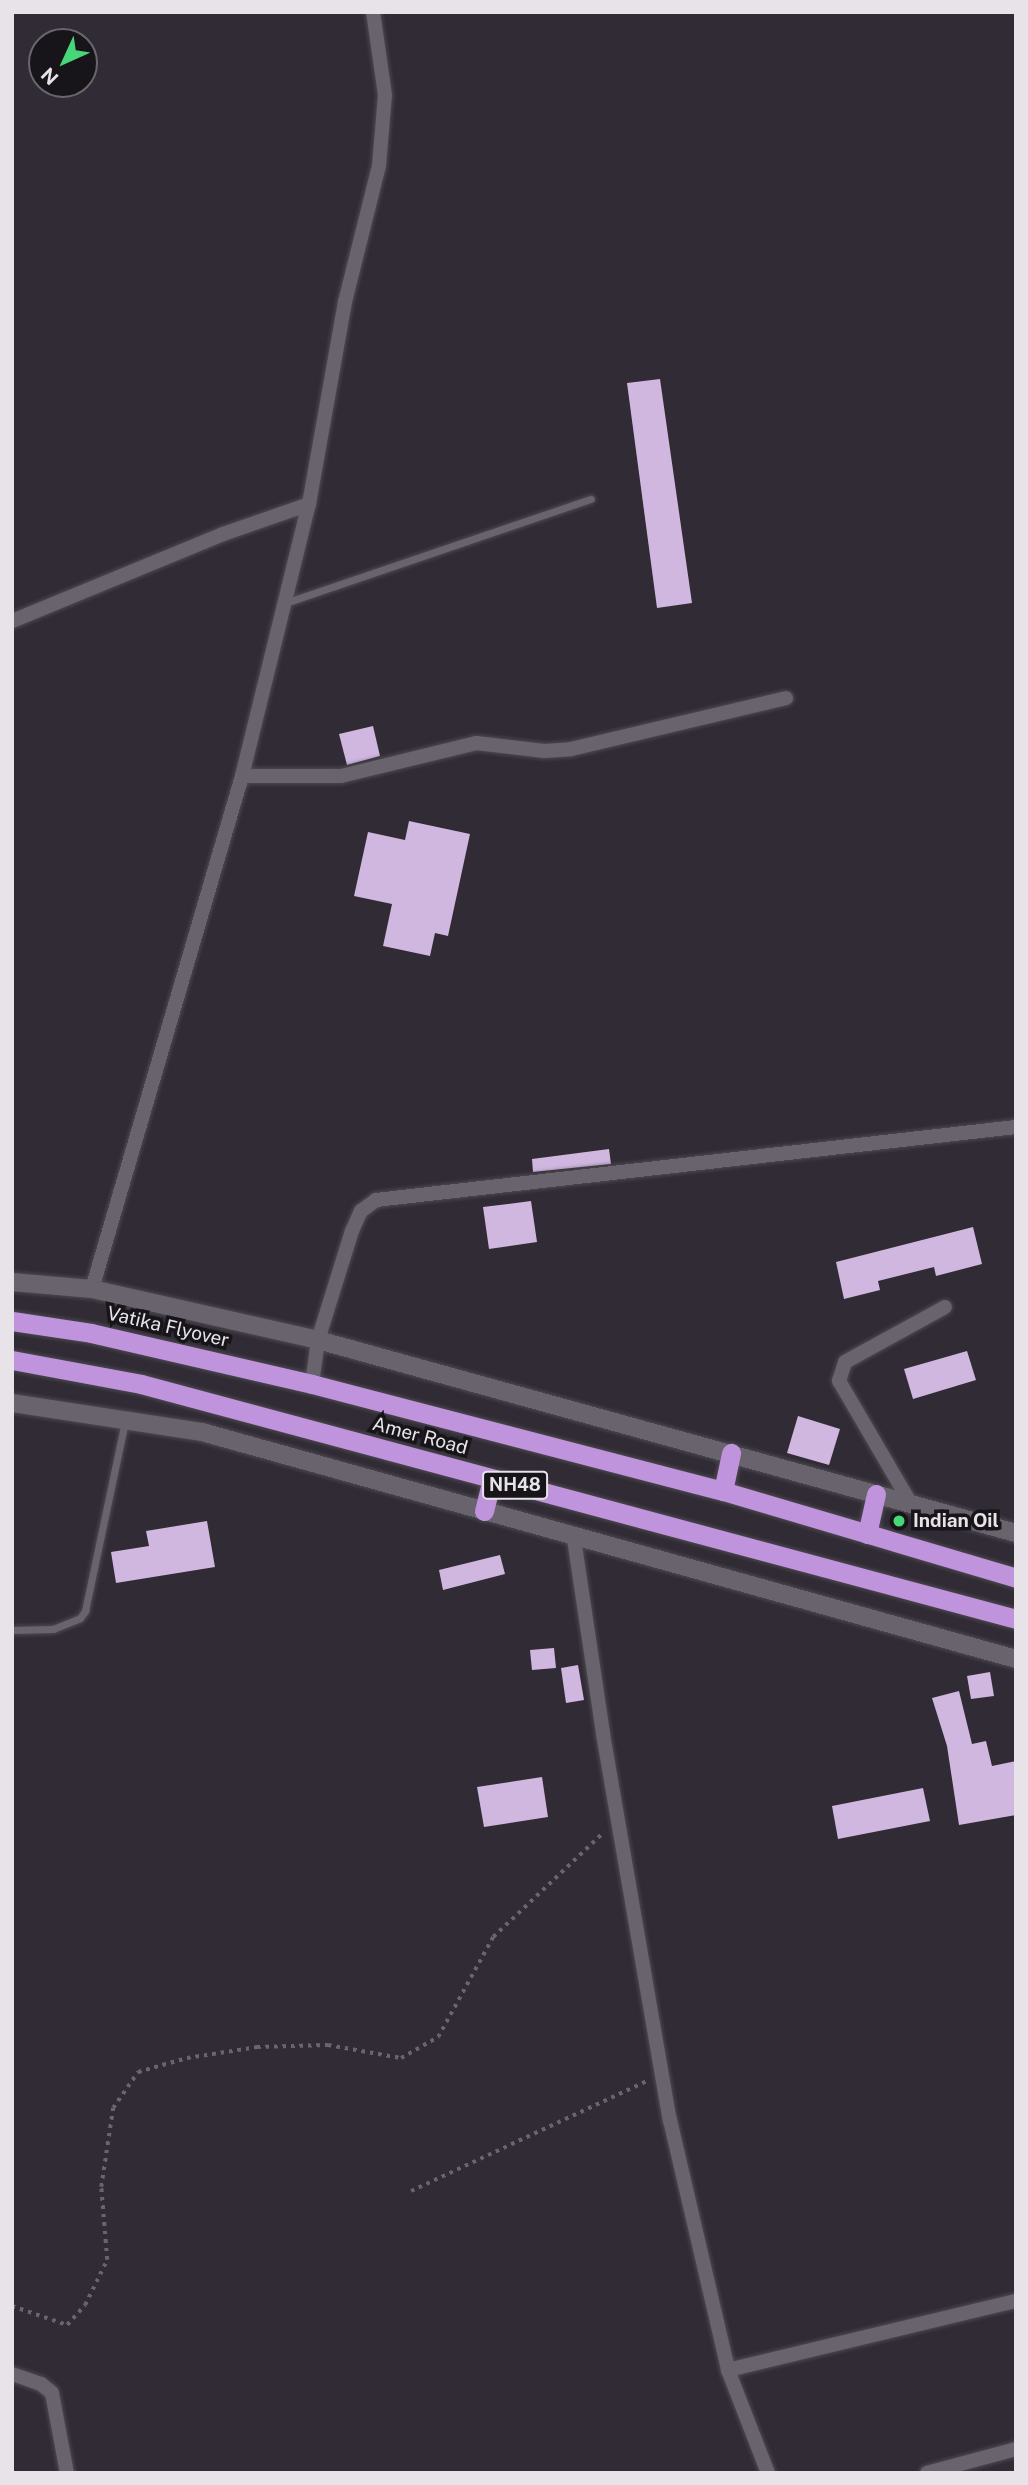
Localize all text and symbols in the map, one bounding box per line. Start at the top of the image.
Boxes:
north arrow [28,28,98,98]
text: N [37,63,63,89]
street label: Vatika Flyover [105,1302,231,1352]
street label: Amer Road [370,1412,470,1460]
road number: NH48 [482,1470,548,1500]
place label: Indian Oil [913,1510,999,1532]
marker: Indian Oil [891,1513,907,1529]

